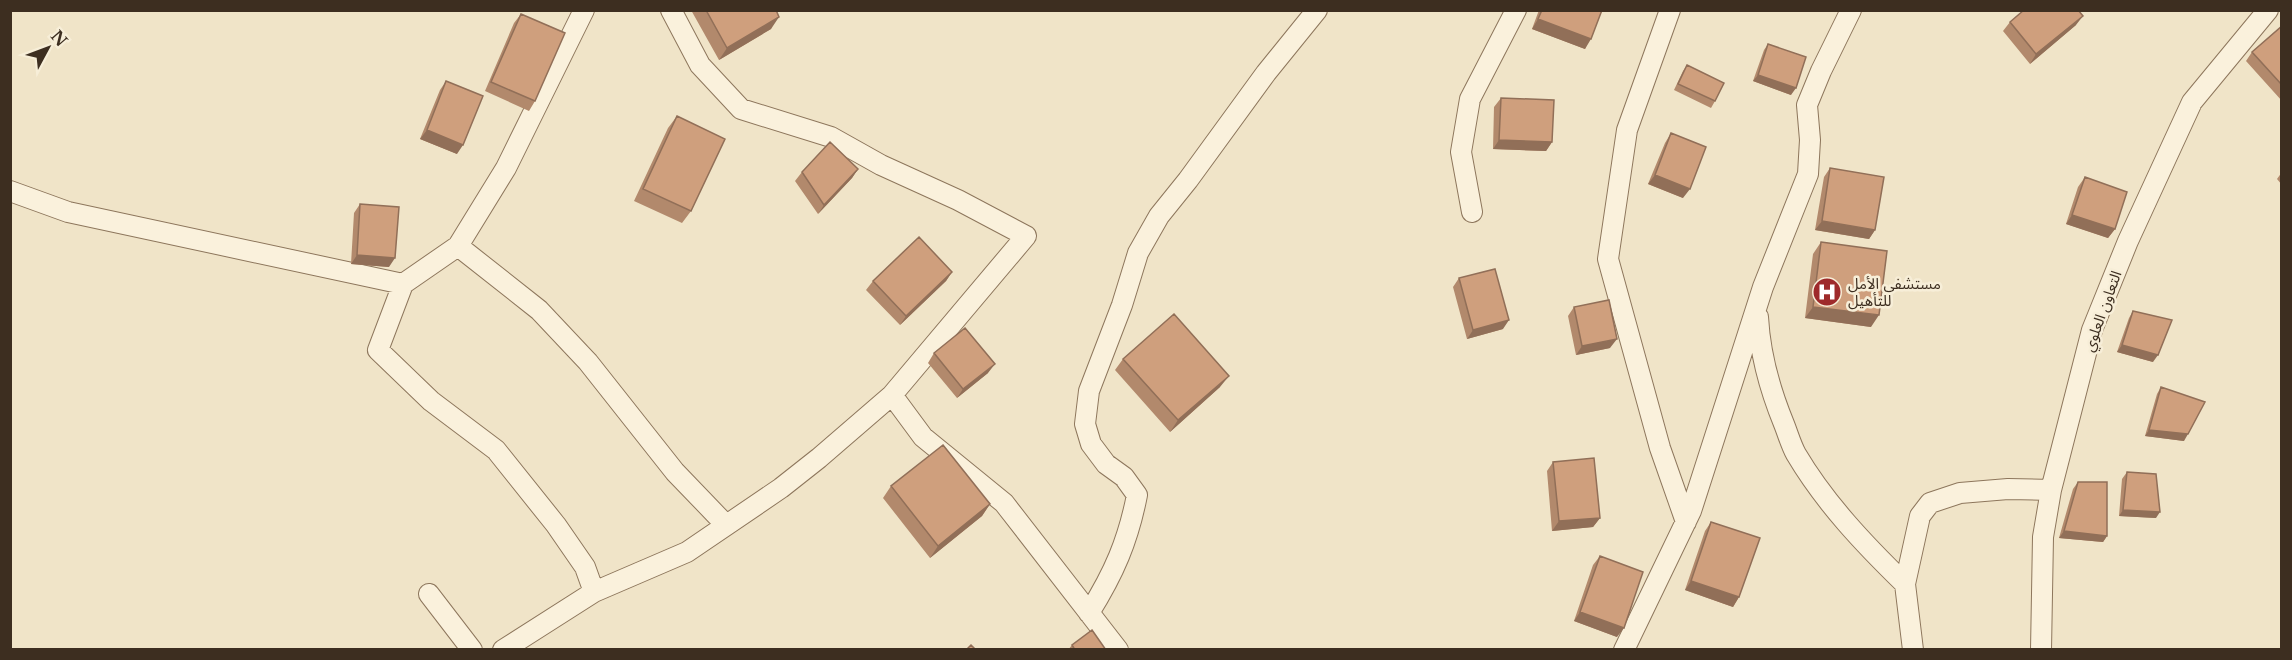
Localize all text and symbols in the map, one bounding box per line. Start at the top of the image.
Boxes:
north arrow [18,18,78,78]
text: N [47,26,72,50]
street label: التعاون العلوي [2079,268,2128,355]
place label: مستشفى الأمل للتأهيل [1848,274,1941,310]
hospital icon: مستشفى الأمل للتأهيل [1811,276,1843,308]

